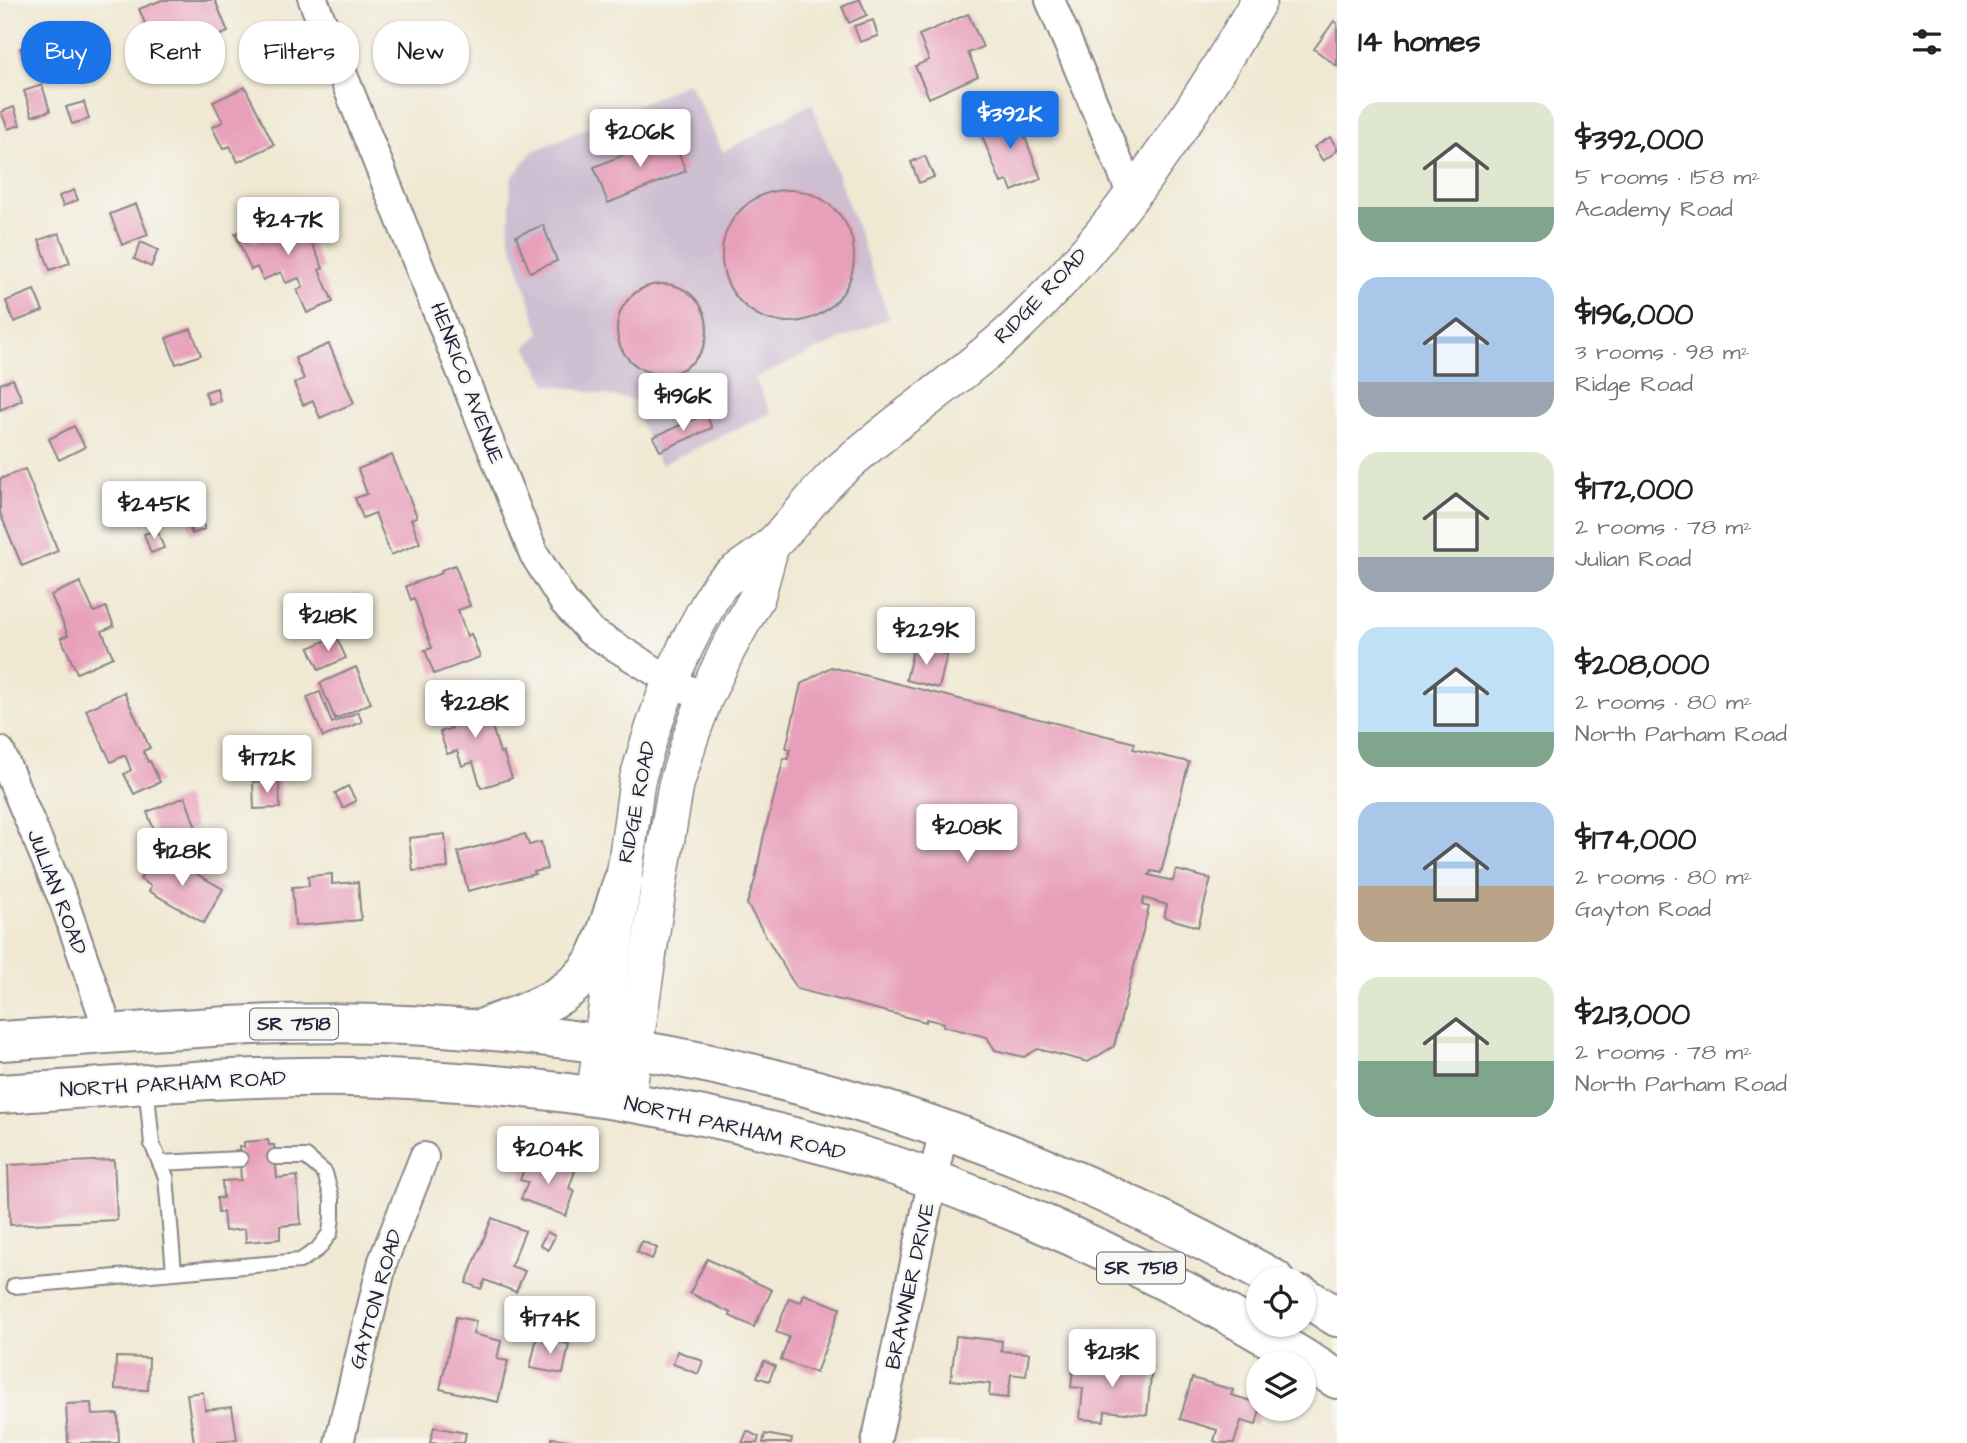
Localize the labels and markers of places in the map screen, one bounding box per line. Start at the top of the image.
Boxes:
pin: $392K [961,92,1059,151]
pin: $206K [591,110,689,169]
pin: $247K [239,198,337,257]
pin: $196K [634,374,732,433]
pin: $245K [105,482,203,541]
pin: $218K [279,594,377,653]
pin: $229K [877,608,975,667]
pin: $228K [426,680,524,740]
pin: $172K [218,736,316,795]
pin: $208K [918,804,1016,864]
pin: $128K [133,828,231,888]
pin: $204K [499,1126,597,1186]
pin: $174K [501,1296,599,1356]
pin: $213K [1063,1330,1161,1389]

